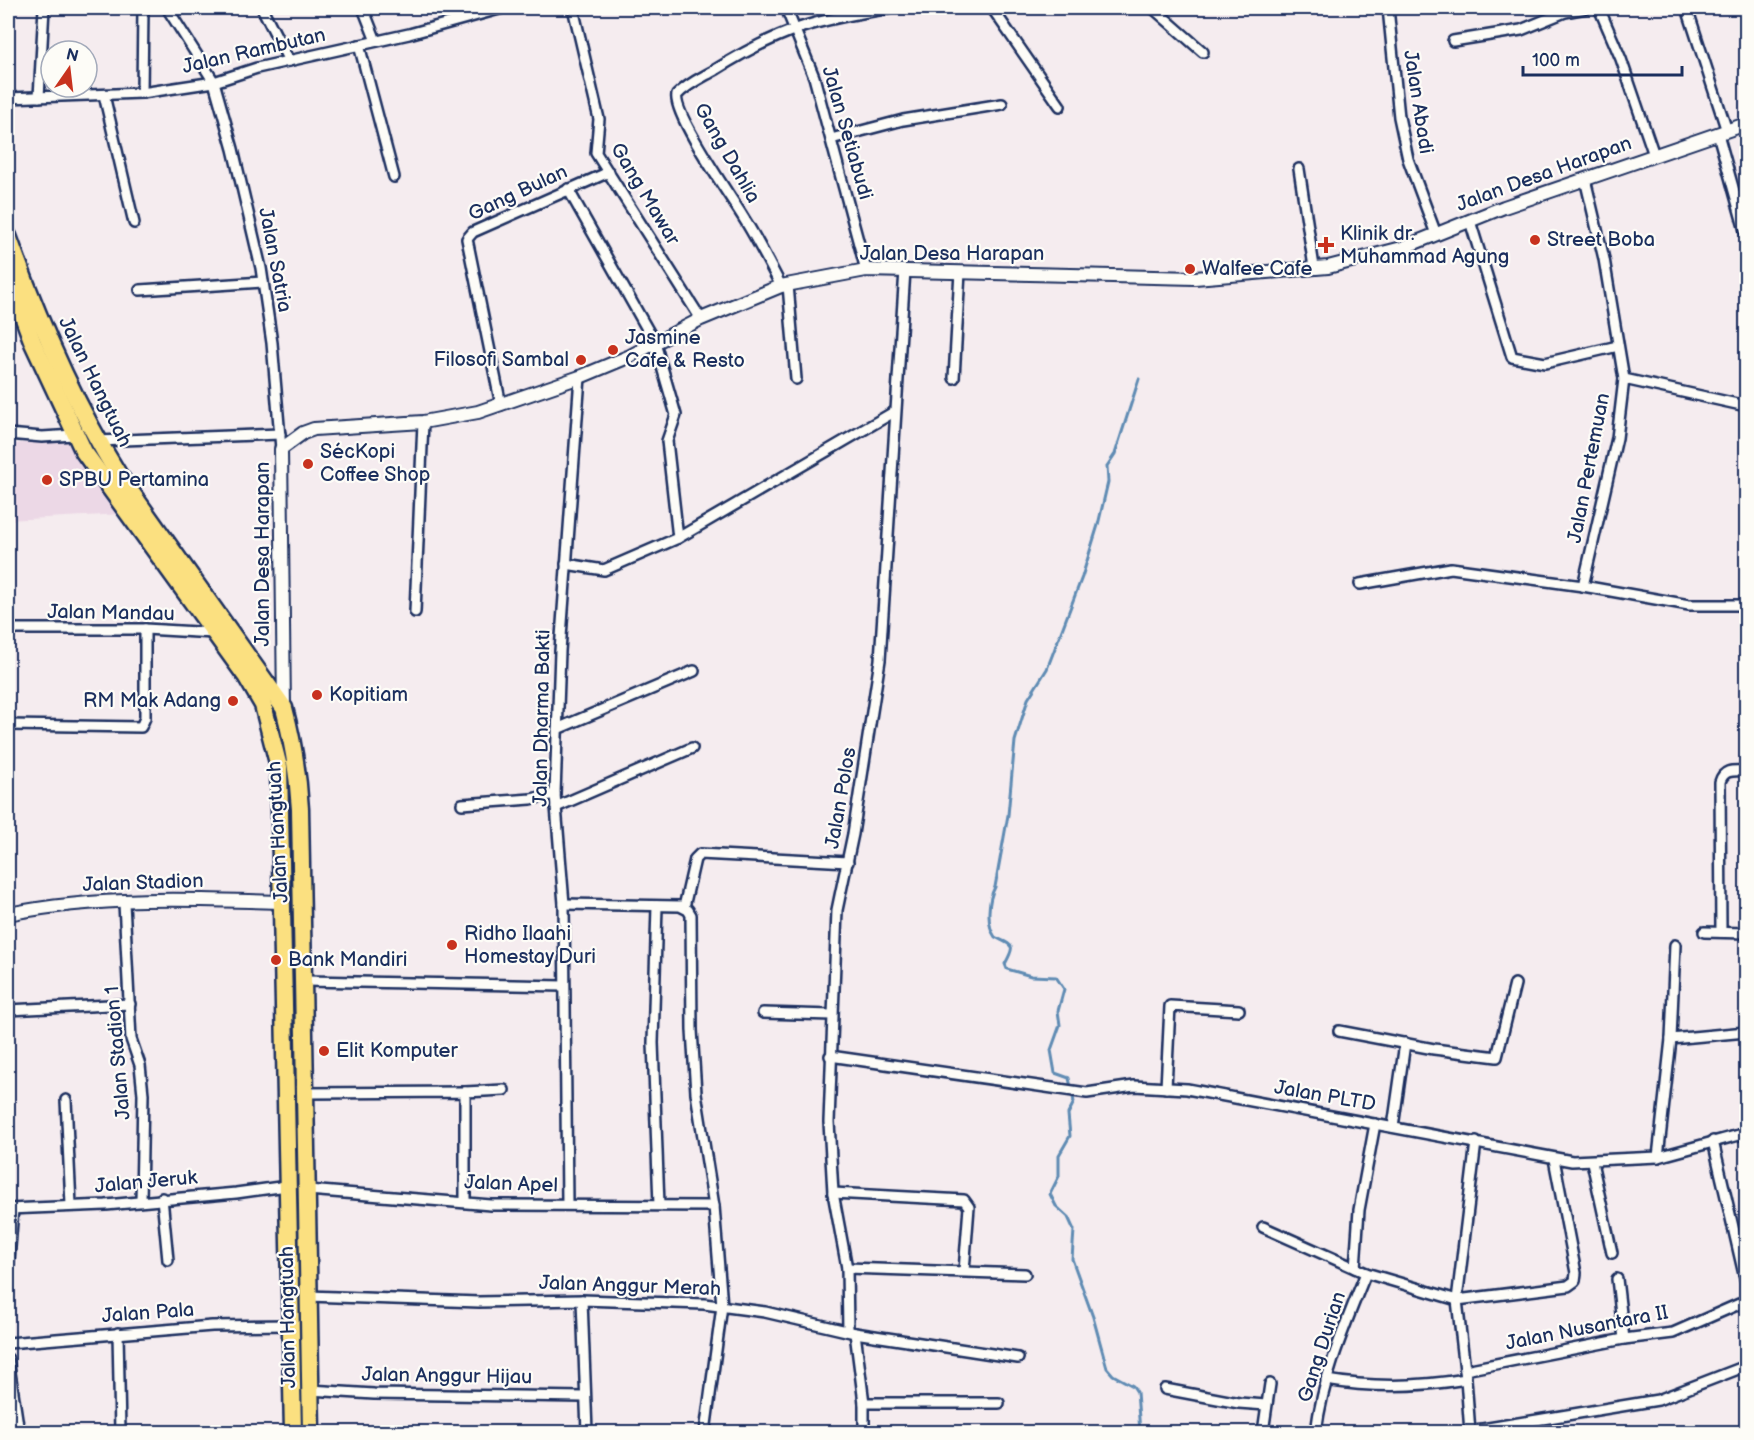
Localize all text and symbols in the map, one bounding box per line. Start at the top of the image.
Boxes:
street label: Jalan Rambutan [180,23,328,79]
north arrow [39,39,99,99]
scale bar [1523,39,1682,77]
text: N [64,45,80,67]
street label: Jalan Abadi [1398,48,1438,156]
text: 100 m [1532,50,1580,71]
street label: Jalan Setiabudi [816,63,878,203]
street label: Gang Dahlia [689,99,765,207]
street label: Jalan Desa Harapan [1453,131,1635,217]
street label: Gang Mawar [605,139,685,250]
street label: Gang Bulan [465,160,571,226]
street label: Jalan Satria [253,206,297,314]
place label: Klinik dr. Muhammad Agung [1340,222,1509,269]
place label: Street Boba [1547,228,1655,252]
marker: Street Boba [1528,233,1542,247]
marker: Klinik dr. Muhammad Agung [1317,236,1335,254]
street label: Jalan Desa Harapan [860,242,1044,266]
place label: Walfee Cafe [1202,257,1312,281]
marker: Walfee Cafe [1183,262,1197,276]
street label: Jalan Hangtuah [53,313,137,451]
place label: Jasmine Cafe & Resto [625,326,745,373]
marker: Jasmine Cafe & Resto [606,343,620,357]
place label: Filosofi Sambal [434,348,569,372]
marker: Filosofi Sambal [574,353,588,367]
street label: Jalan Pertemuan [1563,391,1615,545]
place label: SécKopi Coffee Shop [320,440,430,487]
marker: SécKopi Coffee Shop [301,457,315,471]
street label: Jalan Desa Harapan [251,462,275,646]
place label: SPBU Pertamina [59,468,209,492]
marker: SPBU Pertamina [40,473,54,487]
street label: Jalan Mandau [47,600,175,626]
street label: Jalan Dharma Bakti [528,629,556,807]
place label: Kopitiam [329,683,408,707]
marker: Kopitiam [310,688,324,702]
place label: RM Mak Adang [83,689,221,713]
marker: RM Mak Adang [226,694,240,708]
street label: Jalan Polos [820,745,862,851]
street label: Jalan Hangtuah [262,760,294,904]
street label: Jalan Stadion [82,869,204,897]
place label: Ridho Ilaahi Homestay Duri [464,922,596,969]
marker: Ridho Ilaahi Homestay Duri [445,938,459,952]
place label: Bank Mandiri [288,948,407,972]
marker: Bank Mandiri [269,953,283,967]
street label: Jalan Stadion 1 [100,985,136,1121]
place label: Elit Komputer [336,1039,458,1063]
marker: Elit Komputer [317,1044,331,1058]
street label: Jalan PLTD [1272,1075,1378,1117]
street label: Jalan Jeruk [94,1166,198,1198]
street label: Jalan Apel [464,1170,558,1198]
street label: Jalan Hangtuah [275,1246,301,1388]
street label: Jalan Anggur Merah [538,1271,722,1301]
street label: Gang Durian [1293,1289,1351,1405]
street label: Jalan Pala [101,1298,195,1328]
street label: Jalan Nusantara II [1504,1300,1670,1356]
street label: Jalan Anggur Hijau [362,1363,532,1389]

